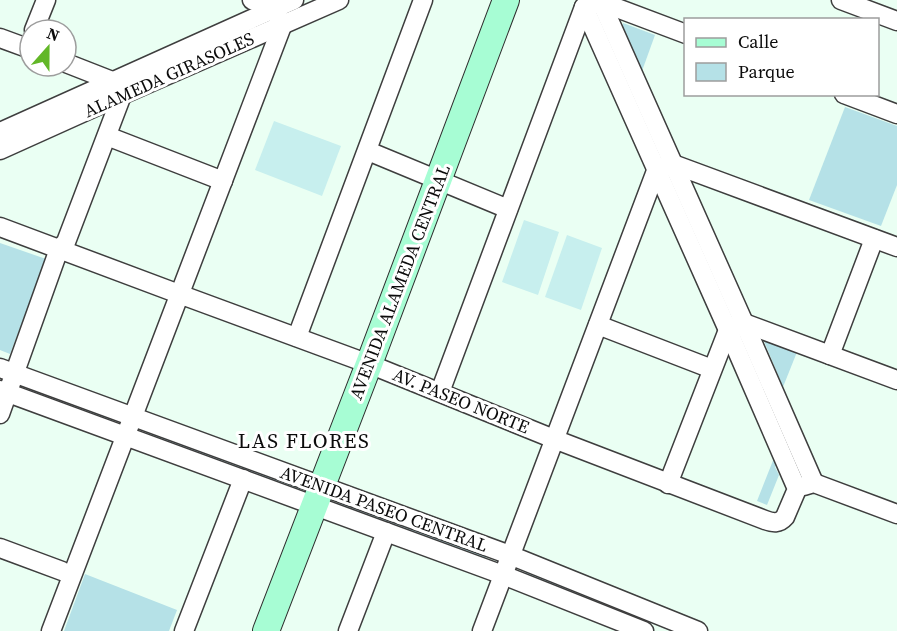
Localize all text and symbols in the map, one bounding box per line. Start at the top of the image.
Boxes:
north arrow [18,18,78,78]
legend [684,18,879,96]
text: N [44,22,63,46]
street label: ALAMEDA GIRASOLES [80,26,258,123]
text: Calle [738,29,778,54]
text: Parque [738,59,795,84]
street label: AVENIDA ALAMEDA CENTRAL [343,161,456,403]
street label: AV. PASEO NORTE [389,362,533,439]
district label: LAS FLORES [238,426,370,455]
street label: AVENIDA PASEO CENTRAL [277,459,492,558]

